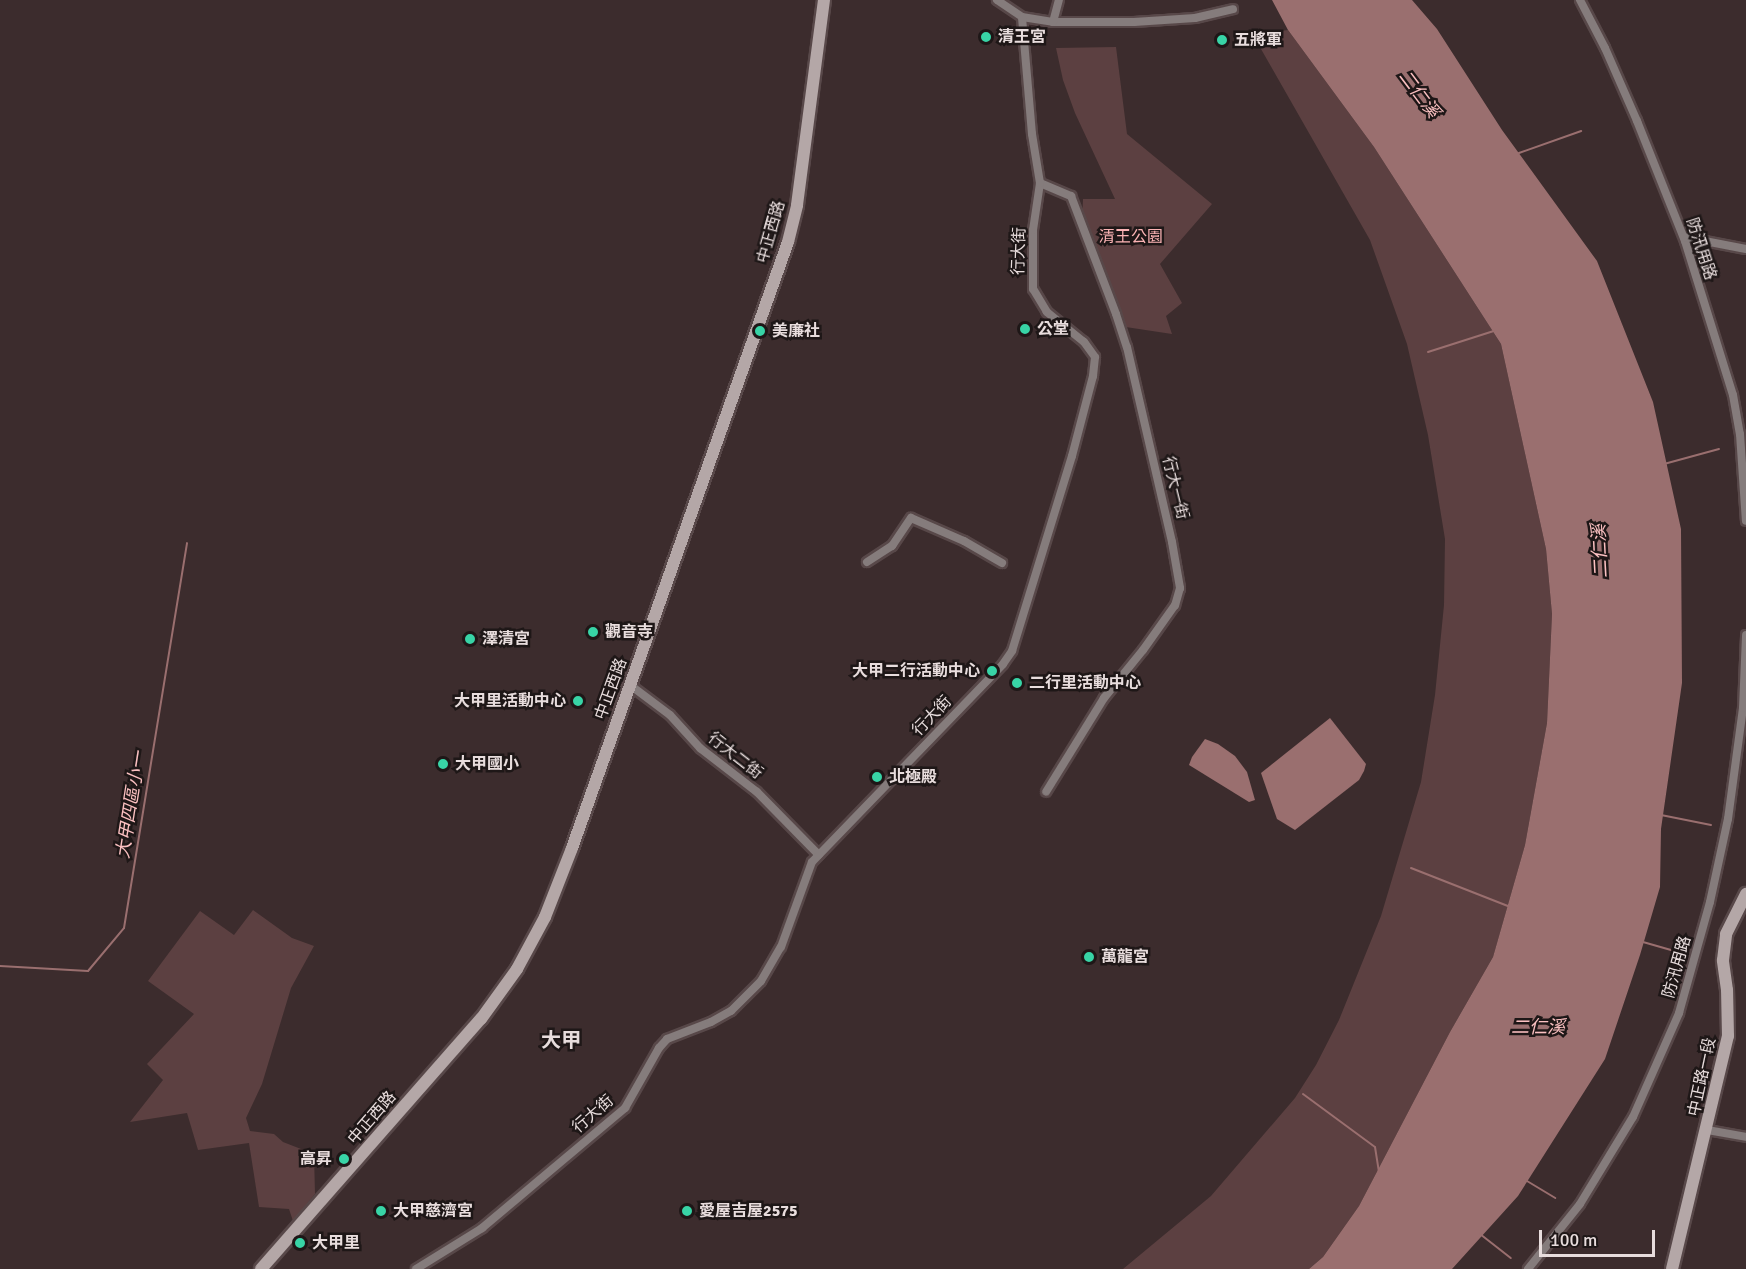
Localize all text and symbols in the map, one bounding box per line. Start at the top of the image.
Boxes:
place label: 清王宮 [998,27,1046,47]
marker: 清王宮 [979,30,993,44]
place label: 五將軍 [1234,30,1282,50]
marker: 五將軍 [1215,33,1229,47]
water label: 二仁溪 [1394,66,1444,122]
street label: 中正西路 [753,199,789,265]
street label: 防汛用路 [1682,216,1720,282]
street label: 行大街 [1009,227,1029,275]
park label: 清王公園 [1099,227,1163,247]
place label: 公堂 [1037,319,1069,339]
place label: 美廉社 [772,321,820,341]
marker: 公堂 [1018,322,1032,336]
marker: 美廉社 [753,324,767,338]
street label: 行大一街 [1158,455,1192,521]
water label: 二仁溪 [1588,523,1612,579]
place label: 觀音寺 [605,622,653,642]
marker: 觀音寺 [586,625,600,639]
place label: 澤清宮 [482,629,530,649]
marker: 澤清宮 [463,632,477,646]
street label: 中正西路 [591,656,631,722]
place label: 大甲二行活動中心 [852,661,980,681]
marker: 大甲二行活動中心 [985,664,999,678]
place label: 二行里活動中心 [1029,673,1141,693]
marker: 二行里活動中心 [1010,676,1024,690]
place label: 大甲里活動中心 [454,691,566,711]
street label: 行大街 [908,692,956,740]
marker: 大甲里活動中心 [571,694,585,708]
street label: 行大二街 [704,729,766,783]
water label: 大甲四區小一 [112,750,150,860]
place label: 大甲國小 [455,754,519,774]
marker: 大甲國小 [436,757,450,771]
place label: 北極殿 [889,767,937,787]
marker: 北極殿 [870,770,884,784]
street label: 防汛用路 [1659,934,1695,1000]
place label: 萬龍宮 [1101,947,1149,967]
marker: 萬龍宮 [1082,950,1096,964]
water label: 二仁溪 [1511,1016,1565,1038]
district label: 大甲 [541,1028,581,1052]
street label: 中正路一段 [1684,1036,1720,1118]
street label: 中正西路 [344,1088,400,1148]
street label: 行大街 [569,1091,617,1137]
place label: 高昇 [300,1149,332,1169]
marker: 高昇 [337,1152,351,1166]
place label: 大甲慈濟宮 [393,1201,473,1221]
place label: 愛屋吉屋2575 [699,1201,798,1221]
marker: 大甲慈濟宮 [374,1204,388,1218]
marker: 愛屋吉屋2575 [680,1204,694,1218]
scale bar [1542,1218,1658,1256]
text: 100 m [1550,1229,1597,1251]
place label: 大甲里 [312,1233,360,1253]
marker: 大甲里 [293,1236,307,1250]

